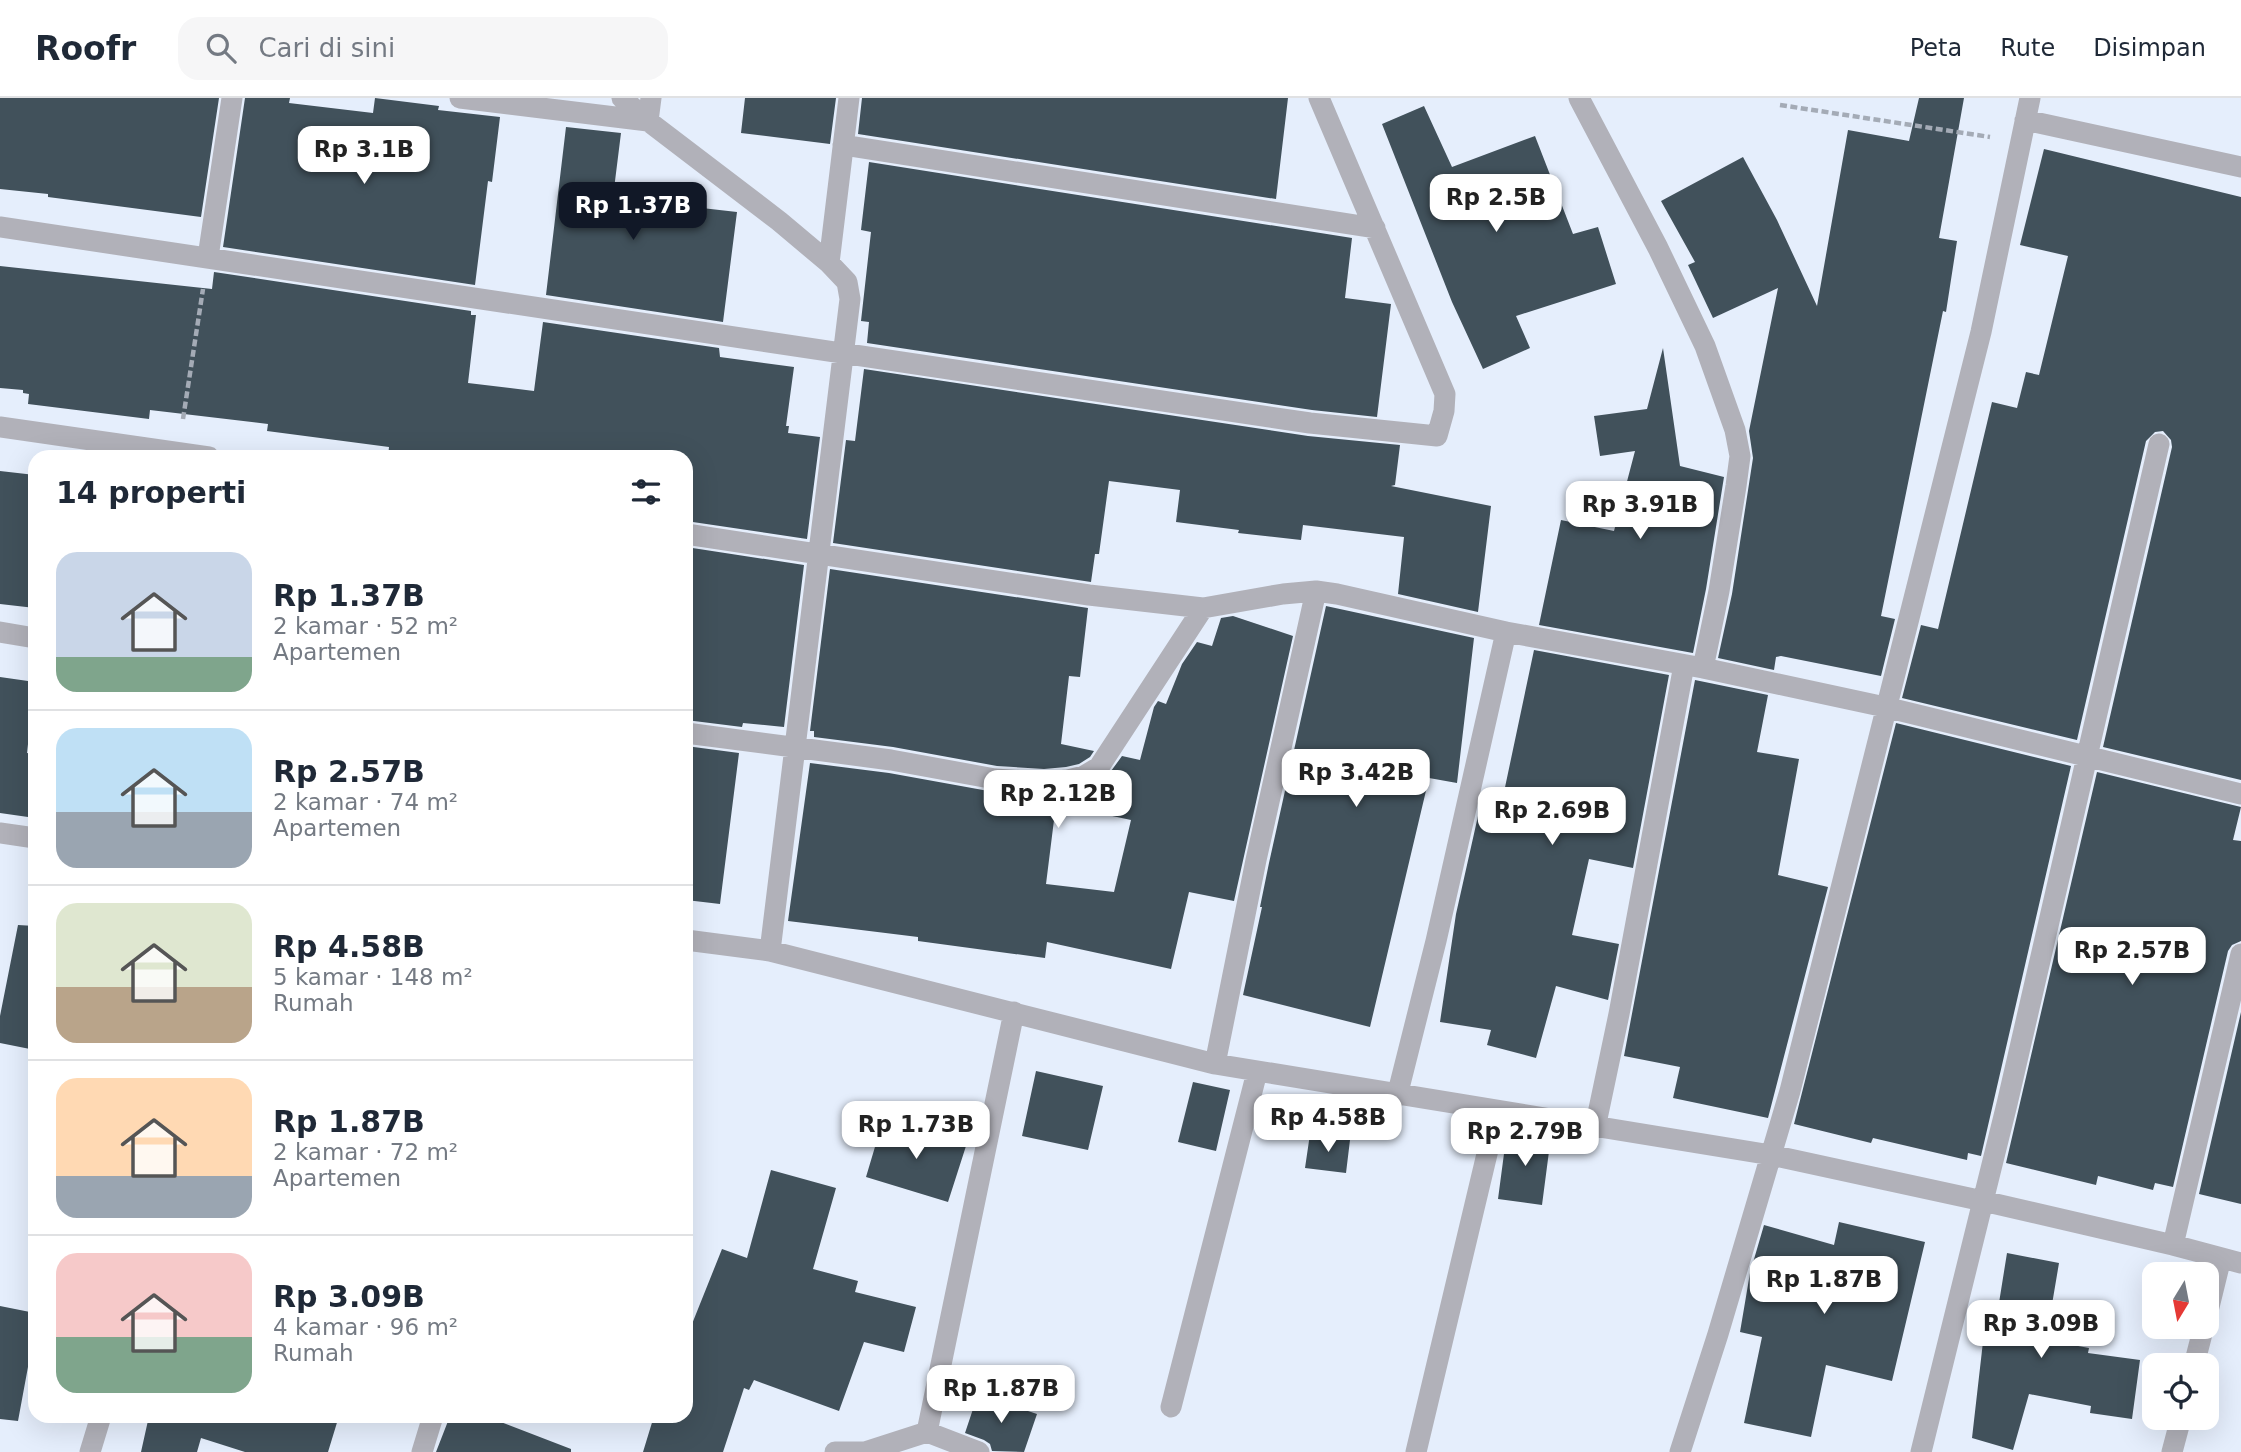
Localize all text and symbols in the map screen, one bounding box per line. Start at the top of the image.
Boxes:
search box [178,17,668,80]
text: Roofr [35,29,136,68]
icon: search [202,29,240,67]
text: Cari di sini [258,33,395,63]
text: Peta [1910,34,1962,62]
text: Rute [2000,34,2055,62]
text: Disimpan [2093,34,2206,62]
pin: Rp 3.1B [299,126,429,186]
text: Rp 3.1B [314,136,414,162]
pin: Rp 2.5B [1431,174,1561,234]
pin: Rp 1.37B [561,183,705,242]
text: Rp 2.5B [1446,184,1546,210]
text: Rp 1.37B [575,192,691,218]
icon: filters [627,473,665,511]
text: 14 properti [56,475,246,510]
pin: Rp 3.91B [1568,482,1712,541]
text: Rp 3.91B [1582,491,1698,517]
text: Rp 1.37B [273,578,425,613]
icon: home [112,580,196,664]
text: 2 kamar · 52 m² [273,613,458,639]
text: Apartemen [273,639,401,665]
pin: Rp 3.42B [1284,750,1428,809]
text: Rp 2.57B [273,754,425,789]
icon: home [112,756,196,840]
text: Rp 3.42B [1298,759,1414,785]
pin: Rp 2.12B [986,770,1130,830]
text: Rp 2.12B [1000,780,1116,806]
pin: Rp 2.69B [1480,788,1624,847]
text: 2 kamar · 74 m² [273,789,458,815]
text: Rp 2.69B [1494,797,1610,823]
text: Apartemen [273,815,401,841]
pin: Rp 2.57B [2060,928,2204,987]
text: Rp 4.58B [273,929,425,964]
icon: home [112,931,196,1015]
text: Rp 2.57B [2074,937,2190,963]
text: 5 kamar · 148 m² [273,964,473,990]
text: Rumah [273,990,354,1016]
pin: Rp 4.58B [1256,1094,1400,1154]
pin: Rp 1.73B [844,1102,988,1161]
text: Rp 1.87B [273,1104,425,1139]
text: Rp 4.58B [1270,1104,1386,1130]
icon: home [112,1106,196,1190]
pin: Rp 2.79B [1453,1108,1597,1168]
text: Rp 1.73B [858,1111,974,1137]
text: Rp 2.79B [1467,1118,1583,1144]
text: 2 kamar · 72 m² [273,1139,458,1165]
text: Apartemen [273,1165,401,1191]
pin: Rp 1.87B [1752,1256,1896,1316]
north arrow [2142,1262,2219,1339]
map controls [2142,1262,2219,1430]
text: Rp 1.87B [1766,1266,1882,1292]
text: Rp 3.09B [273,1279,425,1314]
icon: home [112,1281,196,1365]
pin: Rp 3.09B [1969,1300,2113,1360]
text: Rp 3.09B [1983,1310,2099,1336]
text: 4 kamar · 96 m² [273,1314,458,1340]
text: Rumah [273,1340,354,1366]
button: locate [2142,1353,2219,1430]
pin: Rp 1.87B [929,1366,1073,1425]
text: Rp 1.87B [943,1375,1059,1401]

